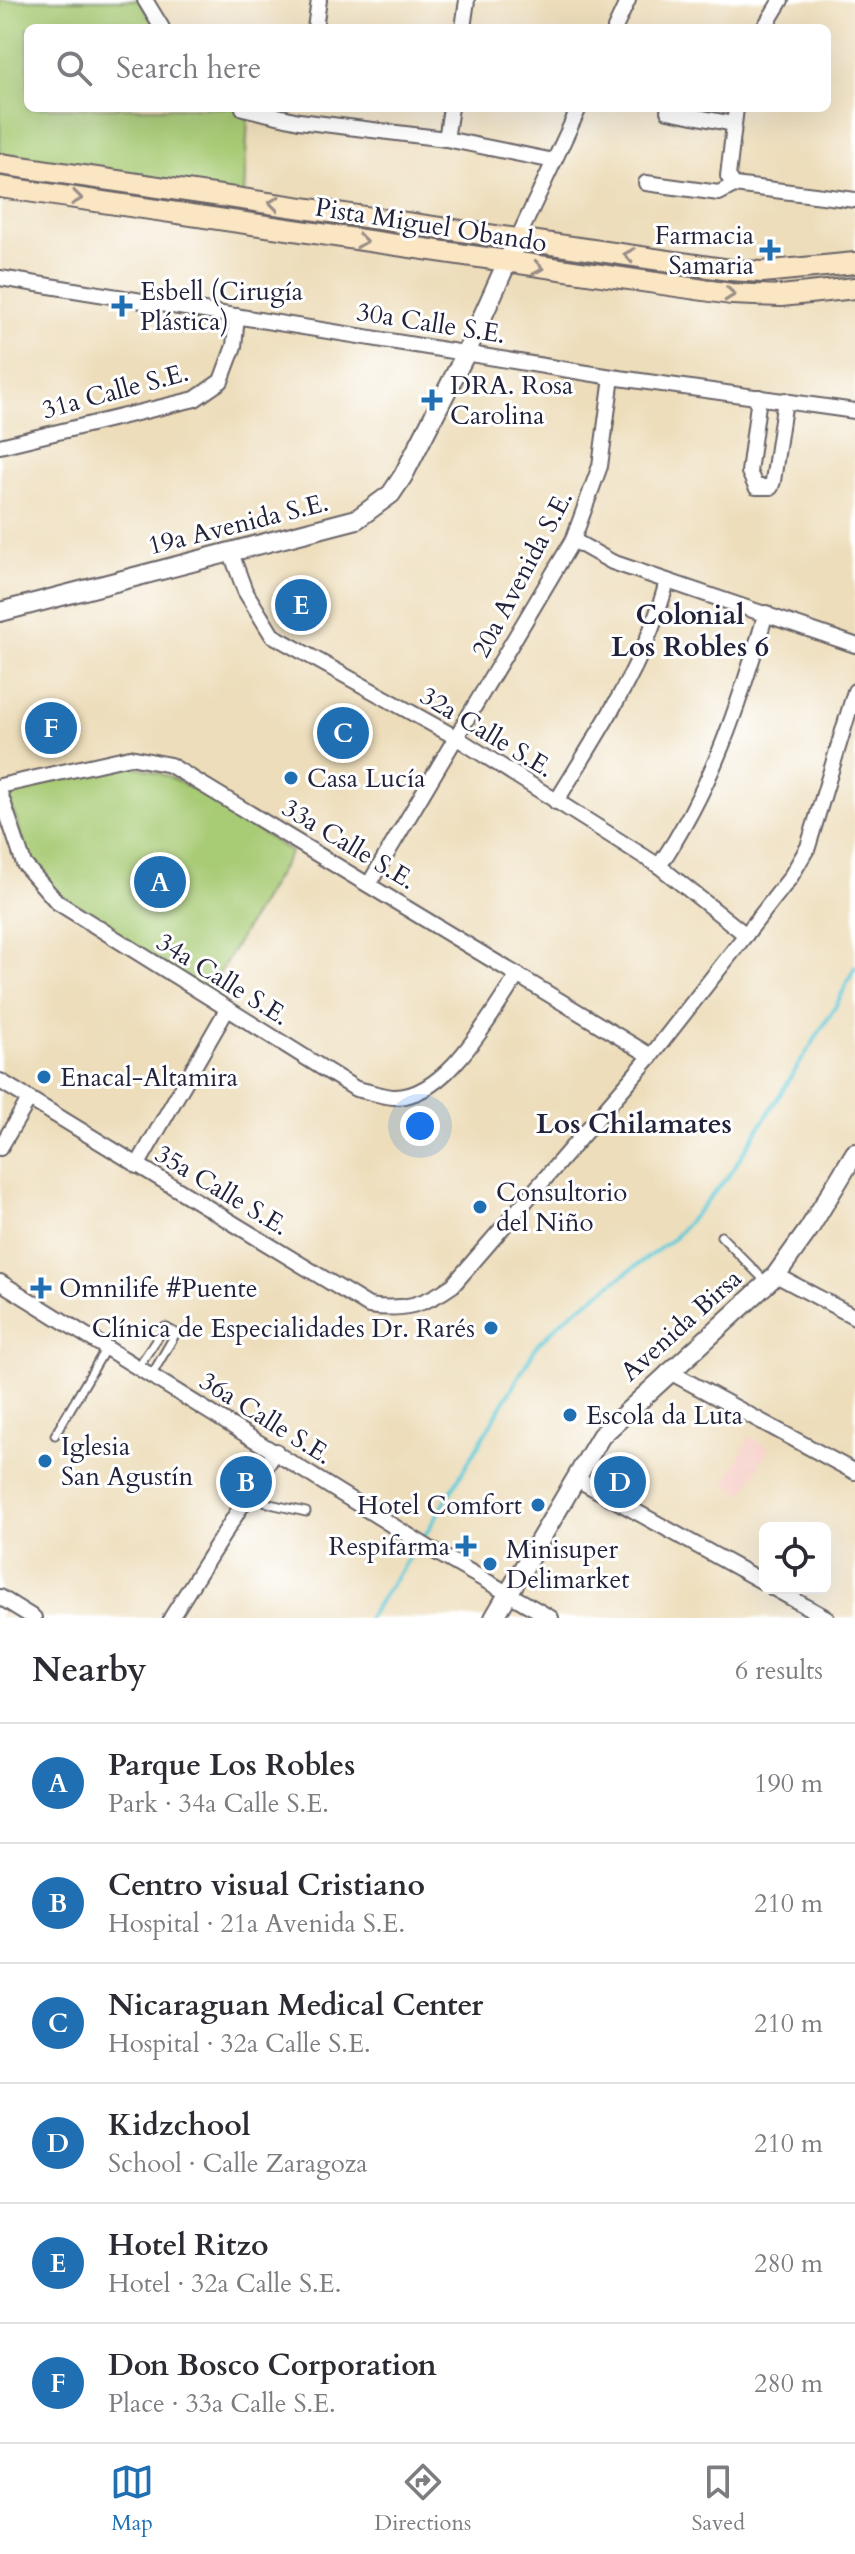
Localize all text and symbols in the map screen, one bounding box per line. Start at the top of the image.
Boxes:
search box [24,24,831,112]
icon: search [52,46,96,90]
text: Search here [116,48,261,89]
one-way arrow [70,189,84,206]
street label: Pista Miguel Obando [313,189,549,261]
one-way arrow [267,195,281,212]
place label: Farmacia Samaria [655,218,754,283]
one-way arrow [355,232,369,249]
marker: Farmacia Samaria [761,241,779,259]
one-way arrow [622,247,636,264]
one-way arrow [532,258,545,275]
place label: Esbell (Cirugía Plástica) [140,274,303,339]
one-way arrow [724,285,737,302]
street label: 30a Calle S.E. [354,294,508,352]
marker: Esbell (Cirugía Plástica) [111,295,133,317]
street label: 31a Calle S.E. [38,355,192,427]
place label: DRA. Rosa Carolina [450,368,573,433]
marker: DRA. Rosa Carolina [421,389,443,411]
street label: 20a Avenida S.E. [463,484,581,664]
street label: 19a Avenida S.E. [144,485,332,563]
pin: E [275,575,327,635]
district label: Colonial Los Robles 6 [611,596,769,666]
street label: 32a Calle S.E. [414,678,560,786]
pin: F [25,698,77,758]
pin: C [317,703,369,763]
place label: Casa Lucía [307,761,425,796]
marker: Casa Lucía [282,769,300,787]
street label: 33a Calle S.E. [276,790,422,898]
pin: A [134,852,186,912]
street label: 34a Calle S.E. [150,924,296,1034]
place label: Enacal-Altamira [60,1060,238,1095]
marker: Enacal-Altamira [35,1068,53,1086]
district label: Los Chilamates [536,1105,732,1143]
your location [400,1106,440,1146]
street label: 35a Calle S.E. [149,1136,295,1244]
place label: Consultorio del Niño [496,1175,627,1240]
marker: Consultorio del Niño [471,1198,489,1216]
street label: Avenida Birsa [613,1261,749,1389]
place label: Omnilife #Puente [59,1271,258,1306]
marker: Omnilife #Puente [30,1277,52,1299]
place label: Clínica de Especialidades Dr. Rarés [92,1311,475,1346]
marker: Clínica de Especialidades Dr. Rarés [482,1319,500,1337]
street label: 36a Calle S.E. [193,1363,339,1473]
place label: Escola da Luta [586,1398,743,1433]
marker: Escola da Luta [561,1406,579,1424]
place label: Iglesia San Agustín [61,1429,194,1494]
marker: Iglesia San Agustín [36,1452,54,1470]
pin: B [220,1452,272,1512]
pin: D [594,1452,646,1512]
place label: Hotel Comfort [357,1488,522,1523]
marker: Hotel Comfort [529,1496,547,1514]
map controls [759,1522,831,1594]
button: locate [759,1522,831,1594]
place label: Respifarma [328,1529,450,1564]
place label: Minisuper Delimarket [506,1532,630,1597]
marker: Respifarma [457,1537,475,1555]
marker: Minisuper Delimarket [481,1555,499,1573]
text: Nearby [32,1647,147,1693]
text: 6 results [735,1653,823,1688]
text: Parque Los Robles [108,1745,355,1786]
text: A [48,1766,68,1801]
text: 190 m [754,1766,823,1801]
text: Park · 34a Calle S.E. [108,1786,329,1821]
text: Centro visual Cristiano [108,1865,425,1906]
text: B [49,1886,67,1921]
text: 210 m [754,1886,823,1921]
text: Hospital · 21a Avenida S.E. [108,1906,405,1941]
text: Nicaraguan Medical Center [108,1985,483,2026]
text: C [48,2006,68,2041]
text: 210 m [754,2006,823,2041]
text: Hospital · 32a Calle S.E. [108,2026,371,2061]
text: Kidzchool [108,2105,251,2146]
text: D [47,2126,69,2161]
text: 210 m [754,2126,823,2161]
text: School · Calle Zaragoza [108,2146,368,2181]
text: Hotel Ritzo [108,2225,269,2266]
text: E [50,2246,66,2281]
text: 280 m [754,2246,823,2281]
text: Hotel · 32a Calle S.E. [108,2266,341,2301]
text: Don Bosco Corporation [108,2345,437,2386]
text: F [50,2366,66,2401]
text: 280 m [754,2366,823,2401]
text: Place · 33a Calle S.E. [108,2386,336,2421]
tab: Map [110,2460,154,2538]
tab: Directions [374,2460,471,2538]
tab: Saved [692,2460,745,2538]

